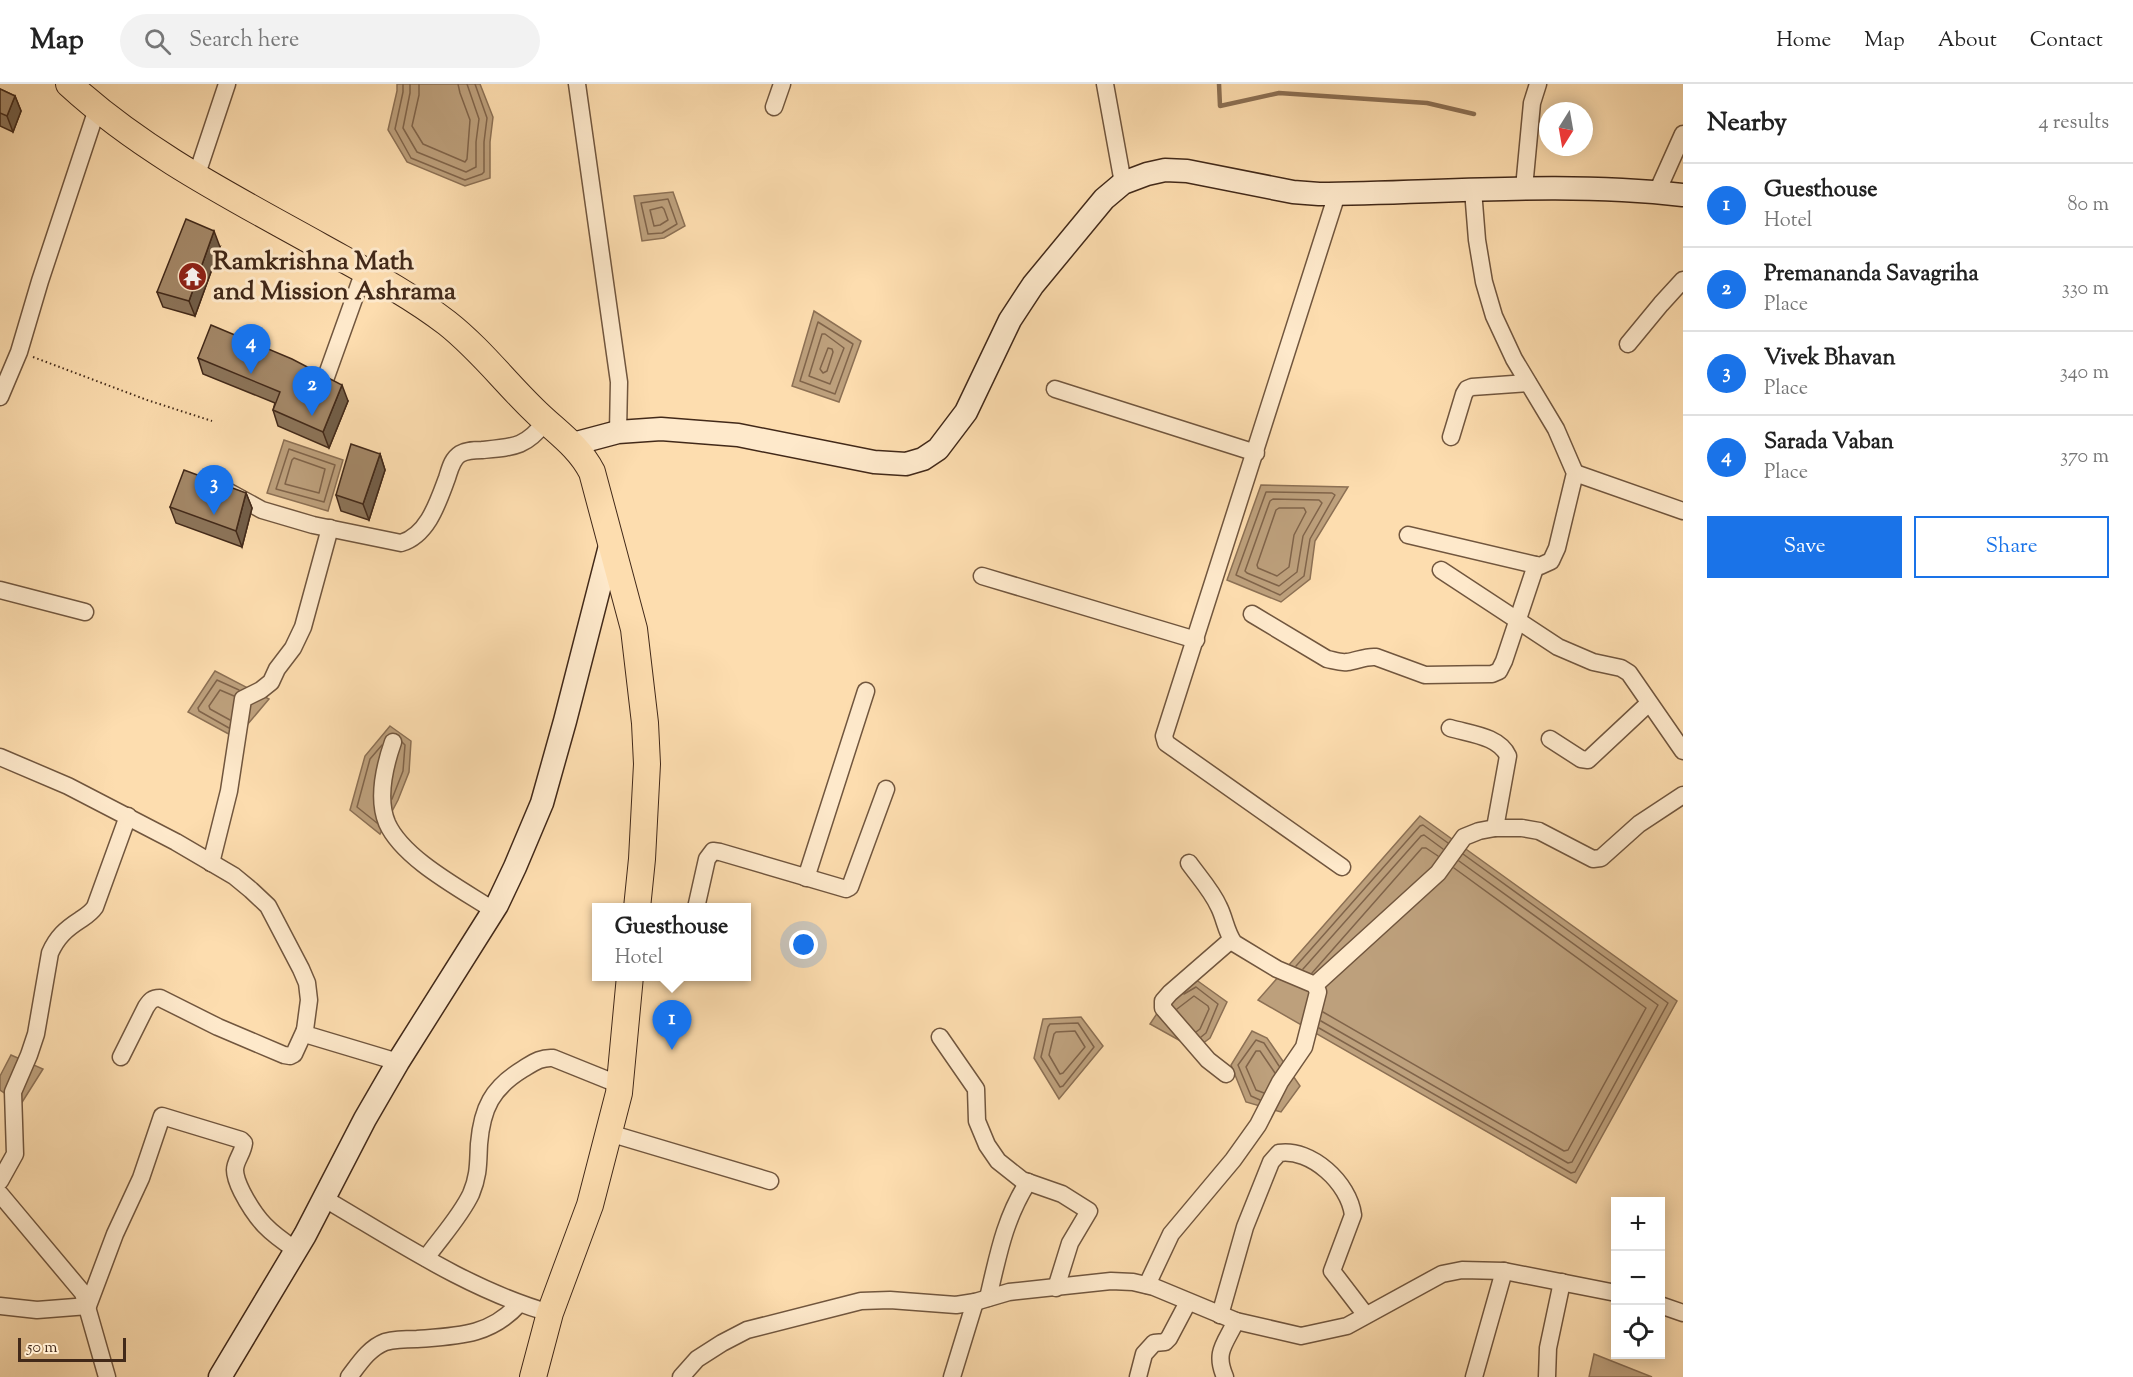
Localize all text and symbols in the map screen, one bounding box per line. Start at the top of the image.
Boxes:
search box [120,14,540,68]
text: Map [30,21,84,61]
icon: search [141,25,174,58]
text: Search here [189,25,299,57]
text: Home [1776,26,1831,56]
text: Map [1864,26,1905,56]
text: About [1938,26,1997,56]
text: Contact [2030,26,2103,56]
north arrow [1539,102,1593,156]
text: Nearby [1707,105,1787,142]
text: 4 results [2038,109,2109,138]
text: Guesthouse [1764,175,1877,207]
text: 1 [1723,191,1730,220]
text: 80 m [2068,191,2109,220]
text: Hotel [1764,207,1812,236]
place label: Ramkrishna Math and Mission Ashrama [213,244,456,311]
text: Premananda Savagriha [1764,259,1979,291]
temple icon: Ramkrishna Math and Mission Ashrama [176,261,208,293]
text: 2 [1722,275,1731,304]
text: 330 m [2062,275,2109,304]
text: Place [1764,291,1808,320]
pin: 4 [232,324,270,374]
text: Vivek Bhavan [1764,343,1895,375]
text: 3 [1722,359,1731,388]
text: 340 m [2060,359,2109,388]
pin: 2 [292,366,332,416]
text: Place [1764,375,1808,404]
text: Sarada Vaban [1764,427,1894,459]
text: 4 [1721,443,1732,472]
text: 370 m [2060,443,2109,472]
text: Place [1764,459,1808,488]
pin: 3 [194,466,234,515]
button: Save [1707,516,1902,578]
button: Share [1914,516,2109,578]
popup [592,903,751,981]
text: Guesthouse [615,912,728,944]
your location [789,930,818,959]
text: Hotel [615,944,663,973]
pin: 1 [652,1000,692,1050]
map controls [1611,1197,1665,1359]
button: + [1611,1197,1665,1251]
button: − [1611,1251,1665,1305]
button: locate [1611,1305,1665,1359]
scale bar [18,1335,126,1362]
text: 50 m [27,1337,58,1360]

